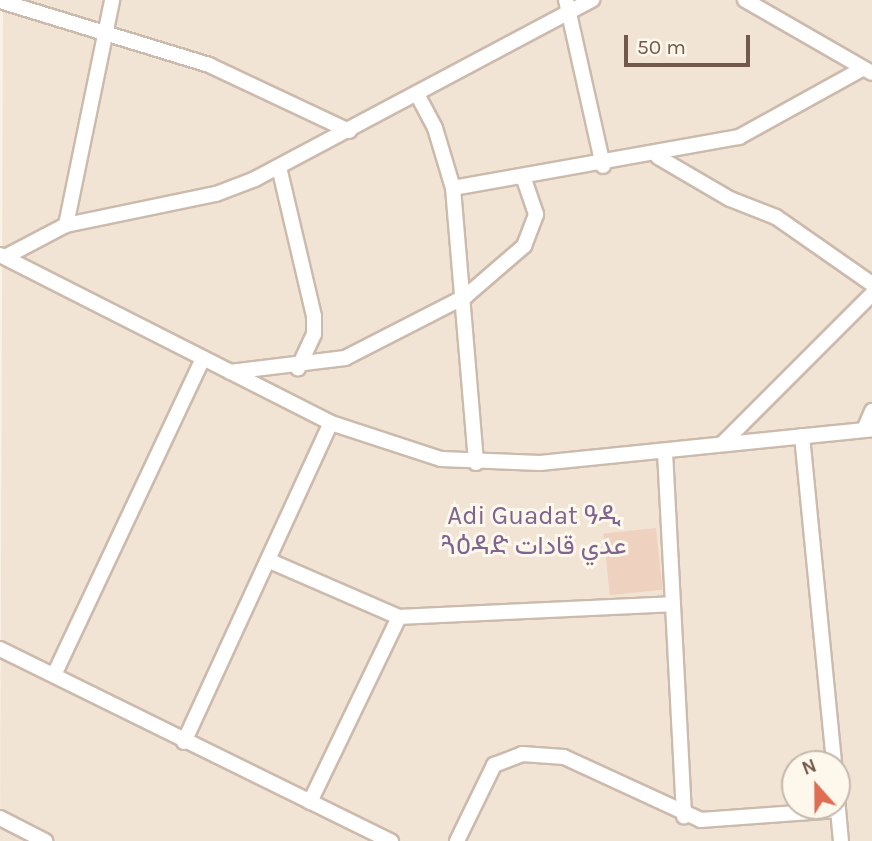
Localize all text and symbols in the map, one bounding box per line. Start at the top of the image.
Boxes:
scale bar [627,21,753,65]
text: 50 m [637,35,686,59]
district label: Adi Guadat ዓዲ ጓዕዳድ عدي قادات [442,500,626,562]
north arrow [781,750,851,820]
text: N [799,755,819,780]

